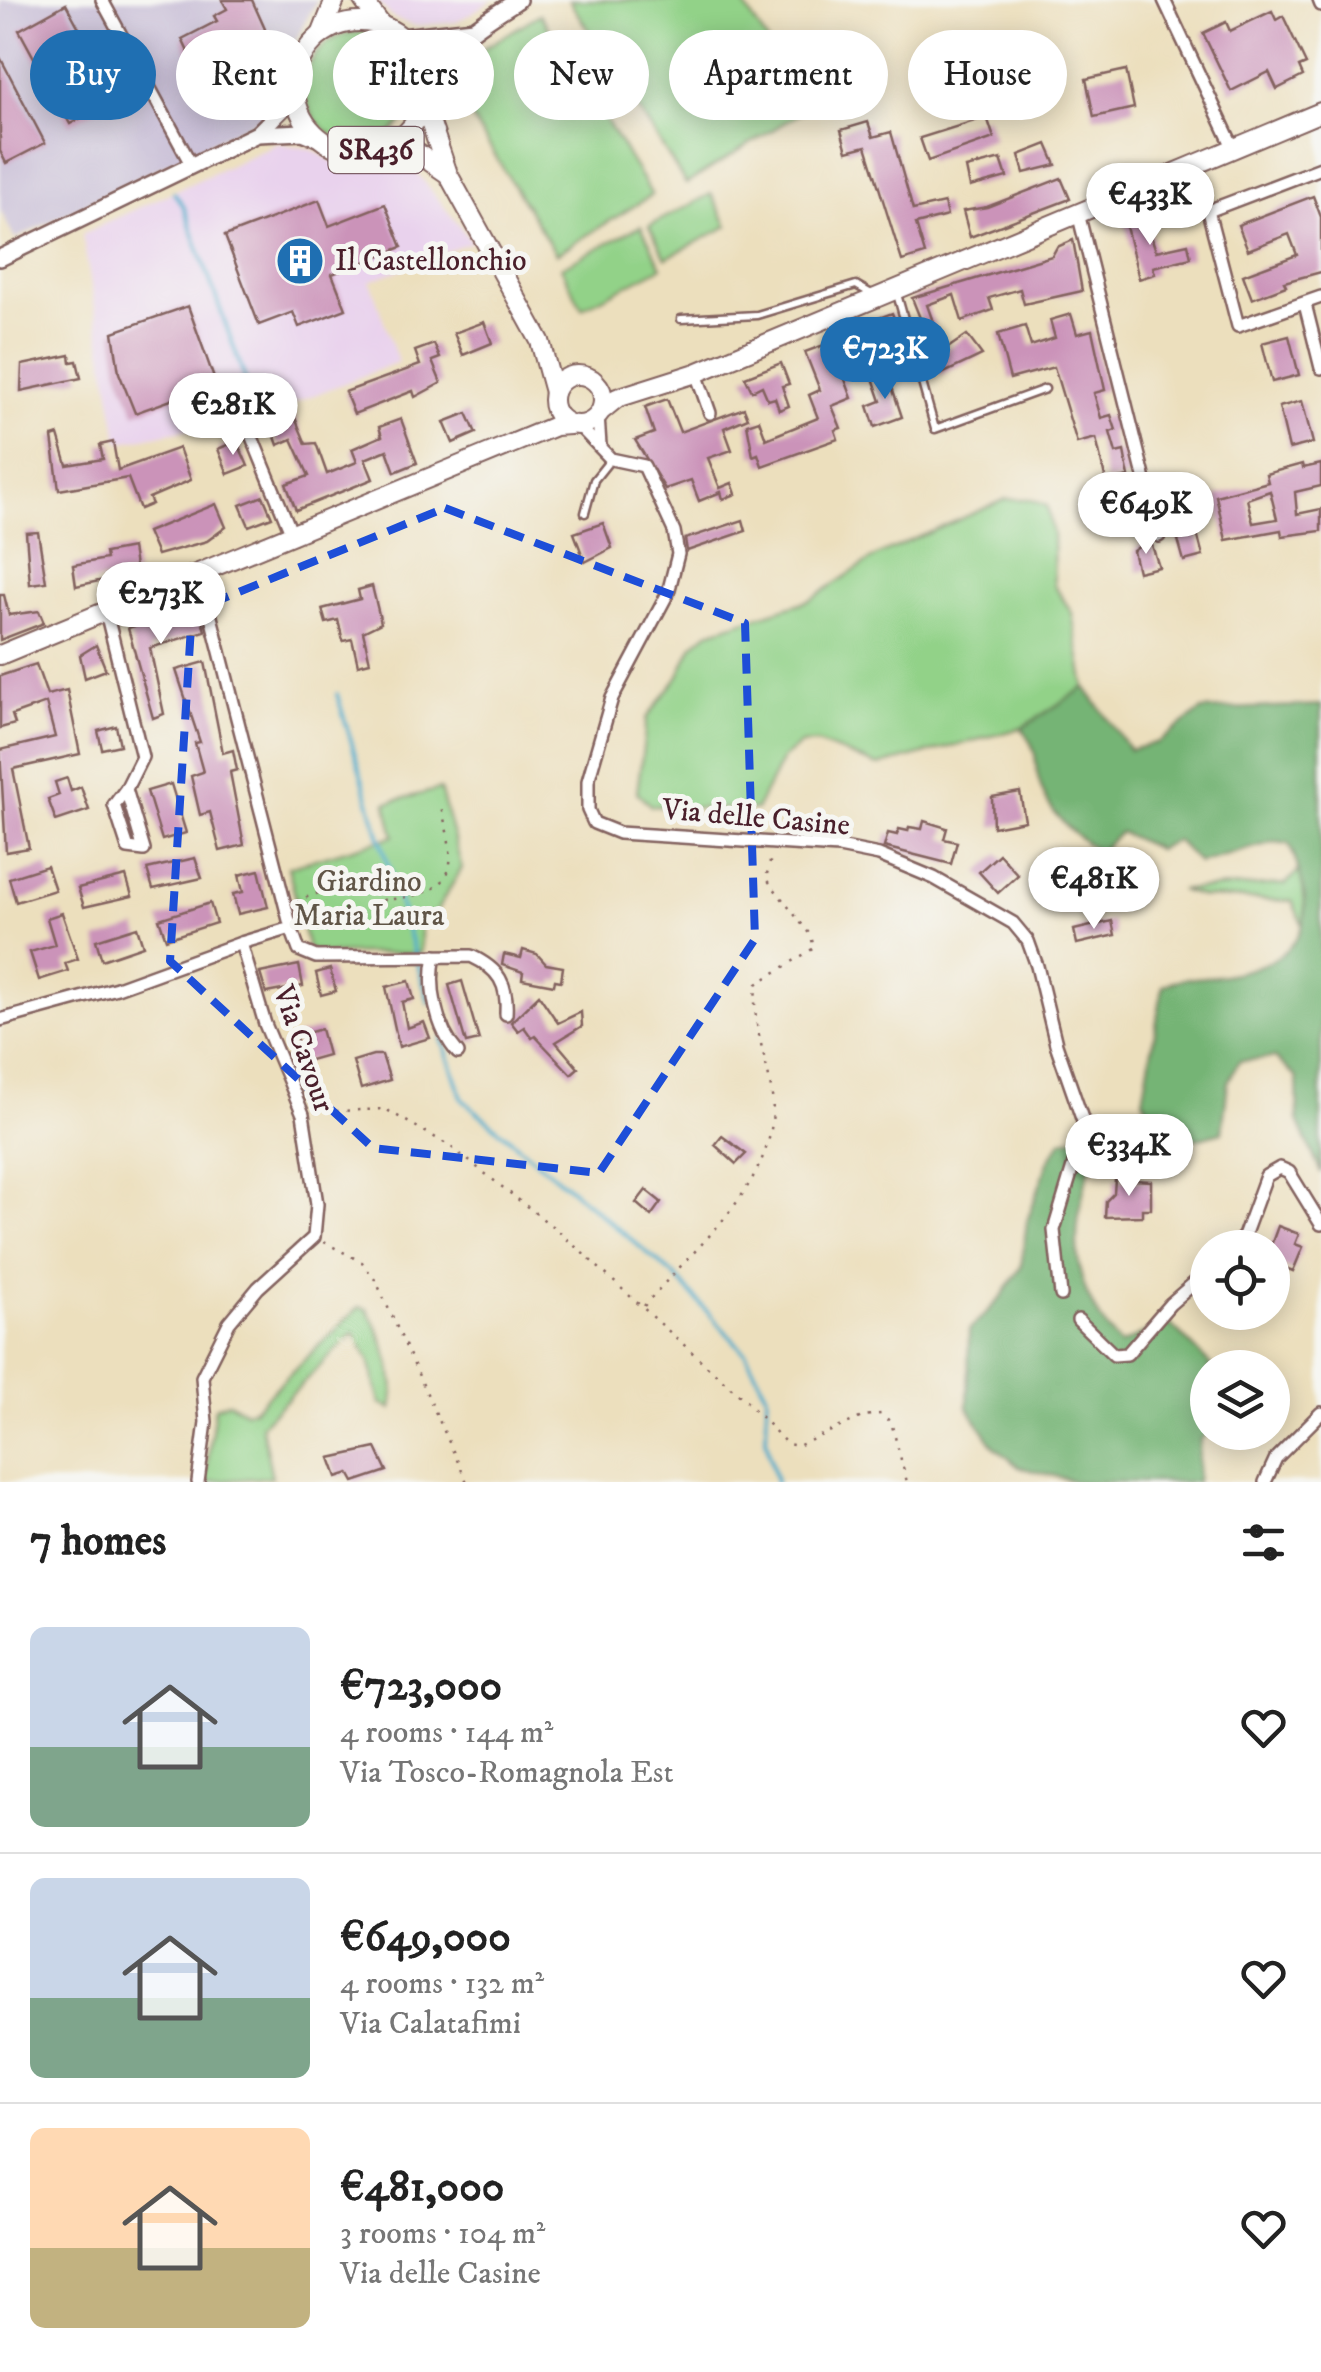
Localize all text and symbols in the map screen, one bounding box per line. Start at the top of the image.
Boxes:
chip: Buy [30,30,156,120]
chip: Rent [176,30,313,120]
chip: Filters [333,30,494,120]
chip: New [514,30,649,120]
chip: Apartment [669,30,888,120]
chip: House [908,30,1067,120]
road number: SR436 [328,127,424,173]
pin: €433K [1080,163,1220,248]
text: €433K [1108,175,1192,215]
building icon: Il Castellonchio [274,235,326,287]
place label: Il Castellonchio [335,243,527,280]
pin: €723K [815,317,955,402]
text: €723K [842,329,928,369]
pin: €281K [163,373,303,458]
text: €281K [191,385,275,425]
pin: €649K [1076,472,1216,557]
text: €649K [1100,484,1192,524]
pin: €273K [91,562,231,647]
text: €273K [119,574,203,614]
street label: Via delle Casine [660,791,851,845]
pin: €481K [1024,847,1164,932]
text: €481K [1050,859,1138,899]
park label: Giardino Maria Laura [294,864,445,935]
street label: Via Cavour [264,980,342,1117]
pin: €334K [1059,1114,1199,1199]
text: €334K [1087,1126,1171,1166]
map controls [1190,1230,1290,1450]
button: locate [1190,1230,1290,1330]
button: layers [1190,1350,1290,1450]
icon: filters [1236,1515,1291,1570]
text: 7 homes [30,1516,166,1568]
text: €723,000 [340,1661,502,1713]
icon: home [110,1667,230,1787]
icon: heart [1236,1700,1291,1755]
text: 4 rooms · 144 m² [340,1713,553,1753]
text: Via Tosco-Romagnola Est [340,1753,674,1793]
text: €649,000 [340,1912,511,1964]
icon: home [110,1918,230,2038]
icon: heart [1236,1951,1291,2006]
text: 4 rooms · 132 m² [340,1964,544,2004]
text: Via Calatafimi [340,2004,521,2044]
text: €481,000 [340,2162,504,2214]
icon: home [110,2168,230,2288]
icon: heart [1236,2201,1291,2256]
text: 3 rooms · 104 m² [340,2214,545,2254]
text: Via delle Casine [340,2254,541,2294]

